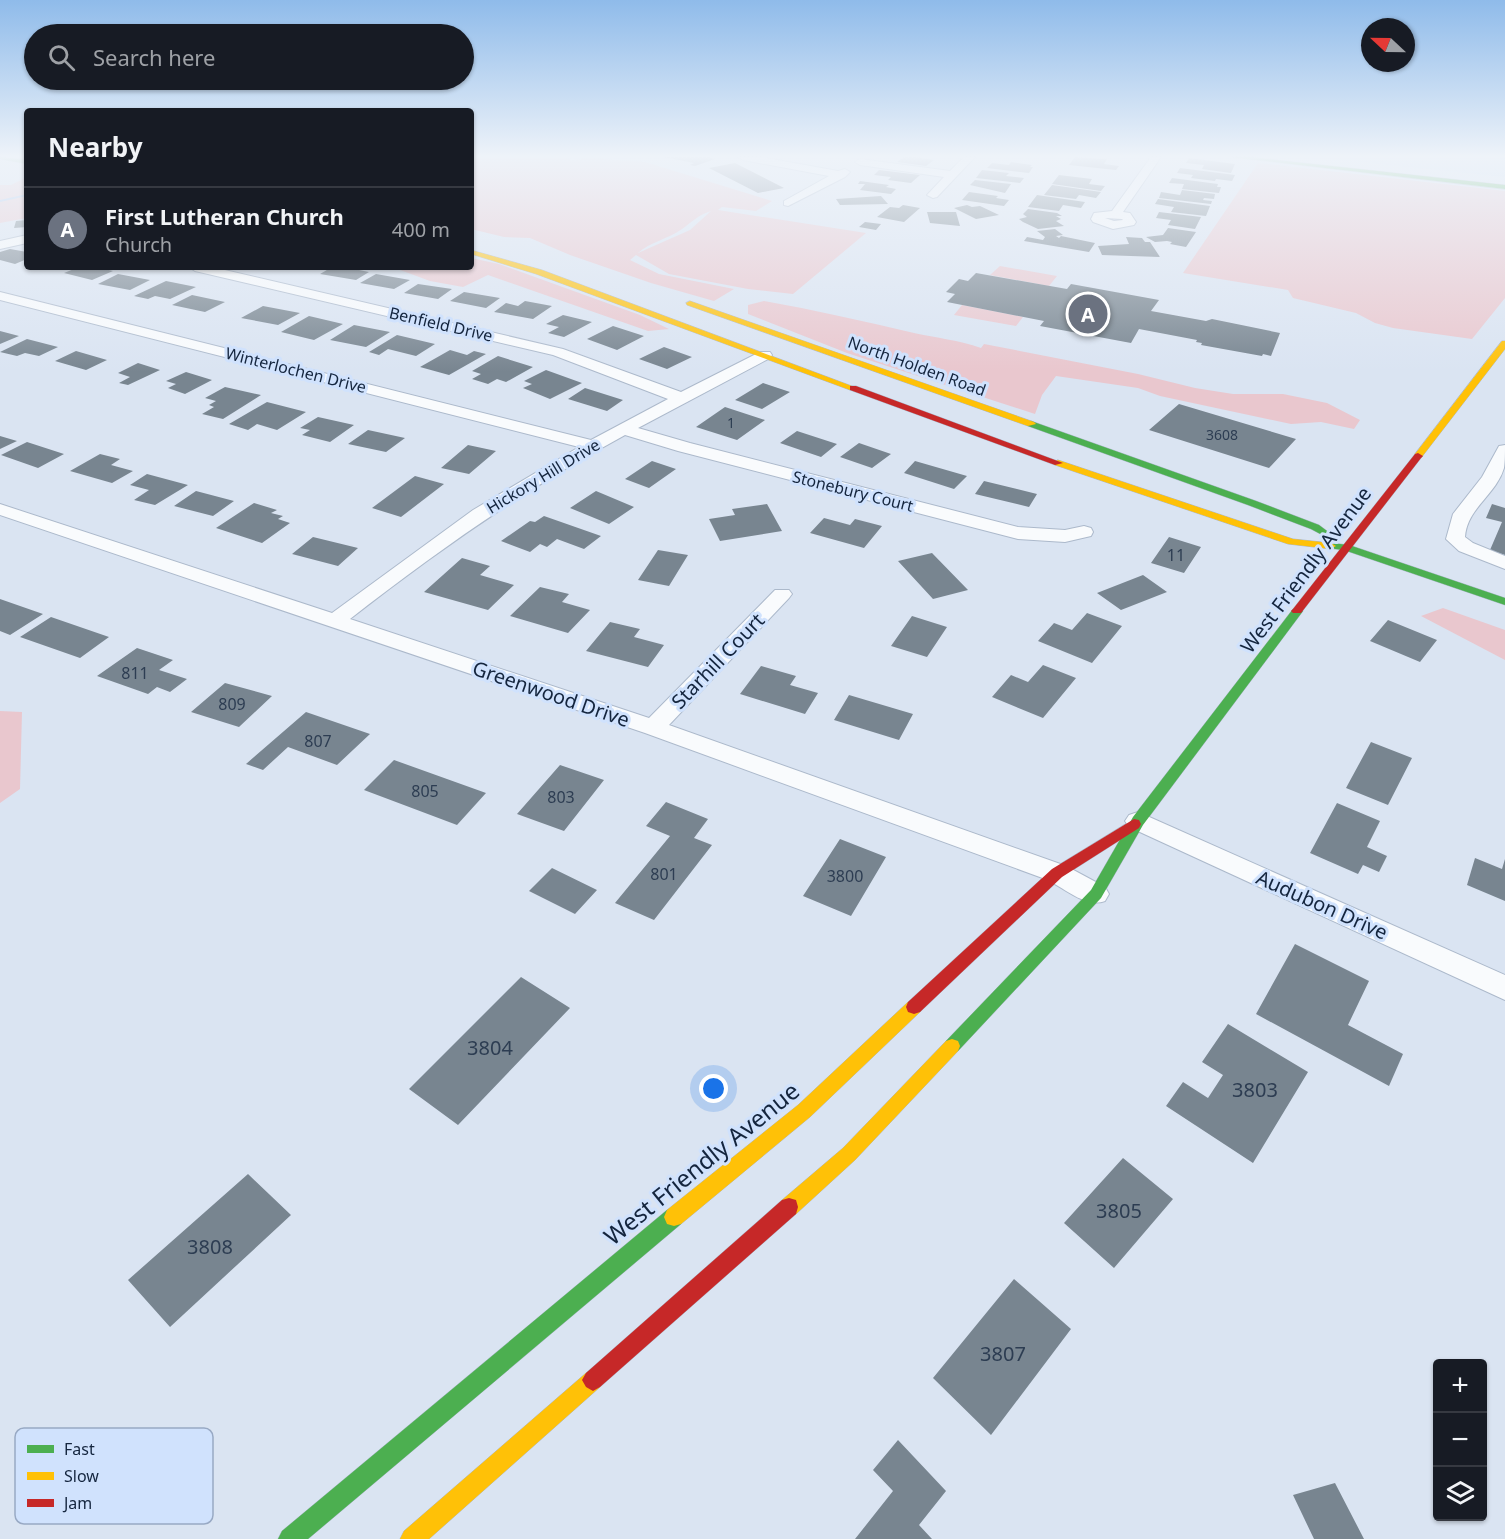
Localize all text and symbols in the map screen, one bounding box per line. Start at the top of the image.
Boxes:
north arrow [1361,18,1415,72]
search box [24,24,474,90]
icon: search [45,41,78,74]
text: Search here [93,42,215,72]
text: Nearby [48,129,143,165]
text: First Lutheran Church [105,201,344,231]
text: A [61,216,74,243]
text: 400 m [392,216,450,243]
text: Church [105,231,172,258]
pin: A [1068,292,1108,336]
street label: Benfield Drive [387,301,495,347]
street label: North Holden Road [845,331,989,401]
street label: Winterlochen Drive [223,342,369,398]
house number: 1 [727,413,735,432]
house number: 3608 [1206,425,1238,444]
street label: Hickory Hill Drive [482,433,604,519]
street label: Stonebury Court [790,465,916,517]
street label: West Friendly Avenue [1234,481,1377,658]
house number: 11 [1167,544,1185,566]
street label: Starhill Court [665,607,770,714]
street label: Greenwood Drive [469,654,633,733]
house number: 811 [121,662,149,684]
house number: 809 [218,693,246,715]
house number: 807 [304,730,332,752]
house number: 805 [411,780,439,802]
house number: 803 [547,786,575,808]
house number: 801 [650,863,678,885]
street label: Audubon Drive [1252,863,1392,946]
house number: 3800 [827,865,863,887]
house number: 3804 [467,1034,513,1061]
street label: West Friendly Avenue [596,1074,806,1252]
your location [699,1074,728,1103]
house number: 3803 [1232,1076,1278,1103]
house number: 3805 [1096,1197,1142,1224]
house number: 3808 [187,1233,233,1260]
house number: 3807 [980,1340,1026,1367]
map controls [1433,1359,1487,1521]
button: + [1433,1359,1487,1413]
button: − [1433,1413,1487,1467]
legend [15,1428,213,1524]
text: Fast [64,1438,95,1460]
text: Slow [64,1465,99,1487]
button: layers [1433,1467,1487,1521]
text: Jam [62,1492,92,1514]

